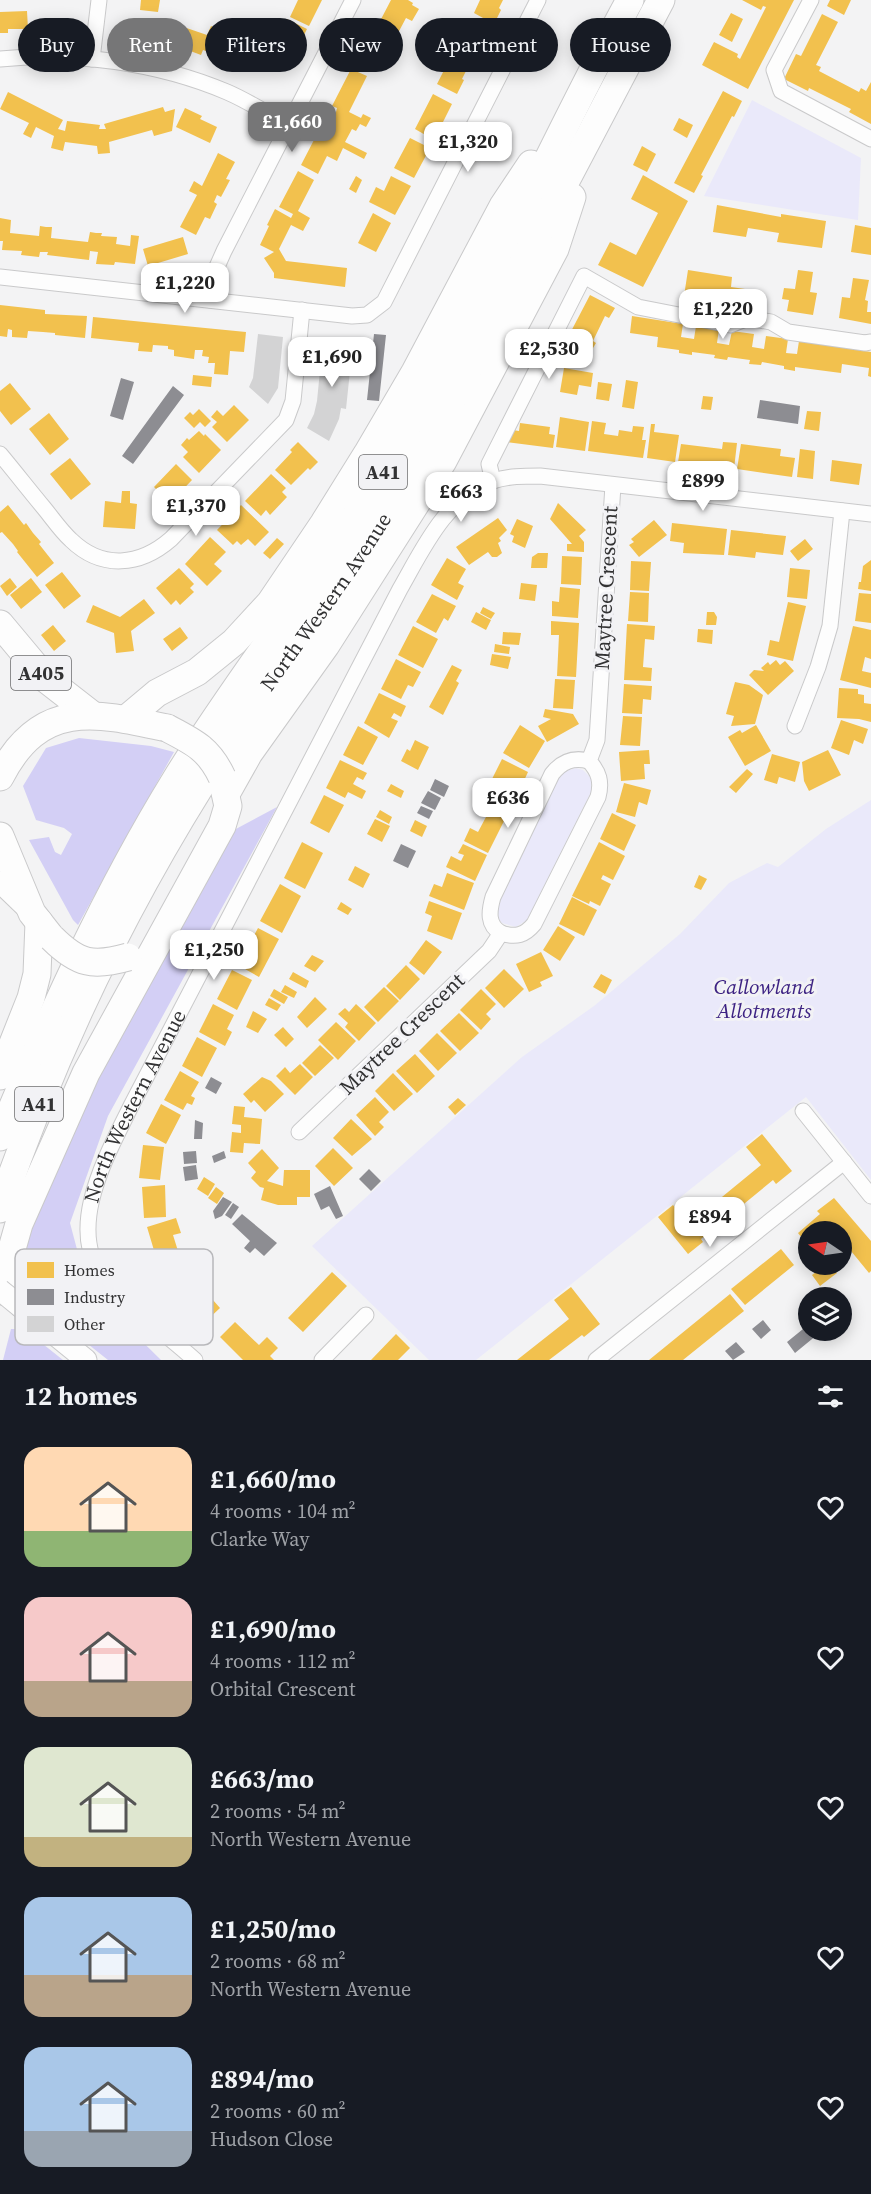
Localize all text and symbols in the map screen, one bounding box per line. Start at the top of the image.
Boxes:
chip: Buy [18,18,95,72]
chip: Rent [107,18,193,72]
chip: Filters [205,18,307,72]
chip: New [319,18,403,72]
chip: Apartment [415,18,558,72]
chip: House [570,18,671,72]
pin: £1,660 [243,102,341,153]
text: £1,660 [262,107,322,135]
pin: £1,320 [419,122,517,173]
text: £1,320 [438,127,498,155]
pin: £1,220 [136,263,234,314]
text: £1,220 [155,268,215,296]
pin: £1,220 [674,289,772,340]
text: £1,220 [693,294,753,322]
pin: £2,530 [500,329,598,380]
text: £2,530 [519,334,579,362]
pin: £1,690 [283,337,381,388]
text: £1,690 [302,342,362,370]
road number: A41 [359,455,407,489]
pin: £899 [667,461,739,512]
text: £899 [681,466,725,494]
pin: £663 [425,472,497,523]
text: £663 [439,477,483,505]
pin: £1,370 [147,486,245,537]
text: £1,370 [166,491,226,519]
street label: Maytree Crescent [587,505,624,671]
street label: North Western Avenue [253,507,398,696]
road number: A405 [11,656,71,690]
pin: £636 [472,778,544,829]
text: £636 [486,783,530,811]
pin: £1,250 [165,930,263,981]
text: £1,250 [184,935,244,963]
street label: Maytree Crescent [333,966,471,1101]
park label: Callowland Allotments [714,972,814,1025]
street label: North Western Avenue [76,1004,193,1206]
road number: A41 [15,1087,63,1121]
pin: £894 [674,1197,746,1248]
text: £894 [688,1202,732,1230]
north arrow [798,1221,852,1275]
map controls [798,1221,852,1341]
legend [15,1249,213,1345]
text: Homes [64,1259,115,1281]
text: Industry [64,1286,126,1308]
button: layers [798,1287,852,1341]
text: Other [64,1313,105,1335]
text: 12 homes [24,1378,137,1414]
icon: filters [814,1380,847,1413]
text: £1,660/mo [210,1461,336,1497]
icon: home [72,1471,144,1543]
icon: heart [814,1491,847,1524]
text: 4 rooms · 104 m² [210,1497,356,1525]
text: Clarke Way [210,1525,310,1553]
text: £1,690/mo [210,1611,336,1647]
icon: home [72,1621,144,1693]
icon: heart [814,1641,847,1674]
text: 4 rooms · 112 m² [210,1647,356,1675]
text: Orbital Crescent [210,1675,355,1703]
text: £663/mo [210,1761,314,1797]
icon: home [72,1771,144,1843]
icon: heart [814,1791,847,1824]
text: 2 rooms · 54 m² [210,1797,346,1825]
text: North Western Avenue [210,1825,411,1853]
text: £1,250/mo [210,1911,336,1947]
icon: home [72,1921,144,1993]
icon: heart [814,1941,847,1974]
text: 2 rooms · 68 m² [210,1947,346,1975]
text: North Western Avenue [210,1975,411,2003]
text: £894/mo [210,2061,314,2097]
icon: home [72,2071,144,2143]
icon: heart [814,2091,847,2124]
text: 2 rooms · 60 m² [210,2097,346,2125]
text: Hudson Close [210,2125,333,2153]

